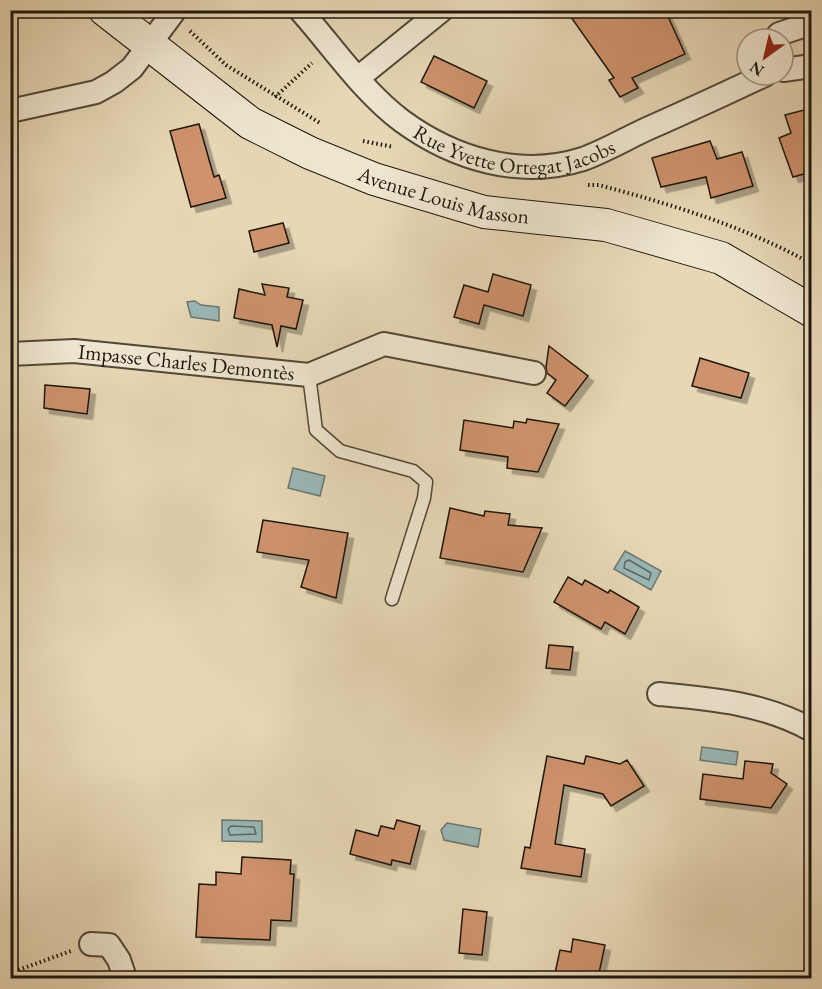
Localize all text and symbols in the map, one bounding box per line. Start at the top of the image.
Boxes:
north arrow [735,27,795,87]
text: N [746,57,768,81]
street label: Rue Yvette Ortegat Jacobs [409,118,620,180]
street label: Avenue Louis Masson [353,160,531,230]
street label: Impasse Charles Demontès [77,338,296,386]

